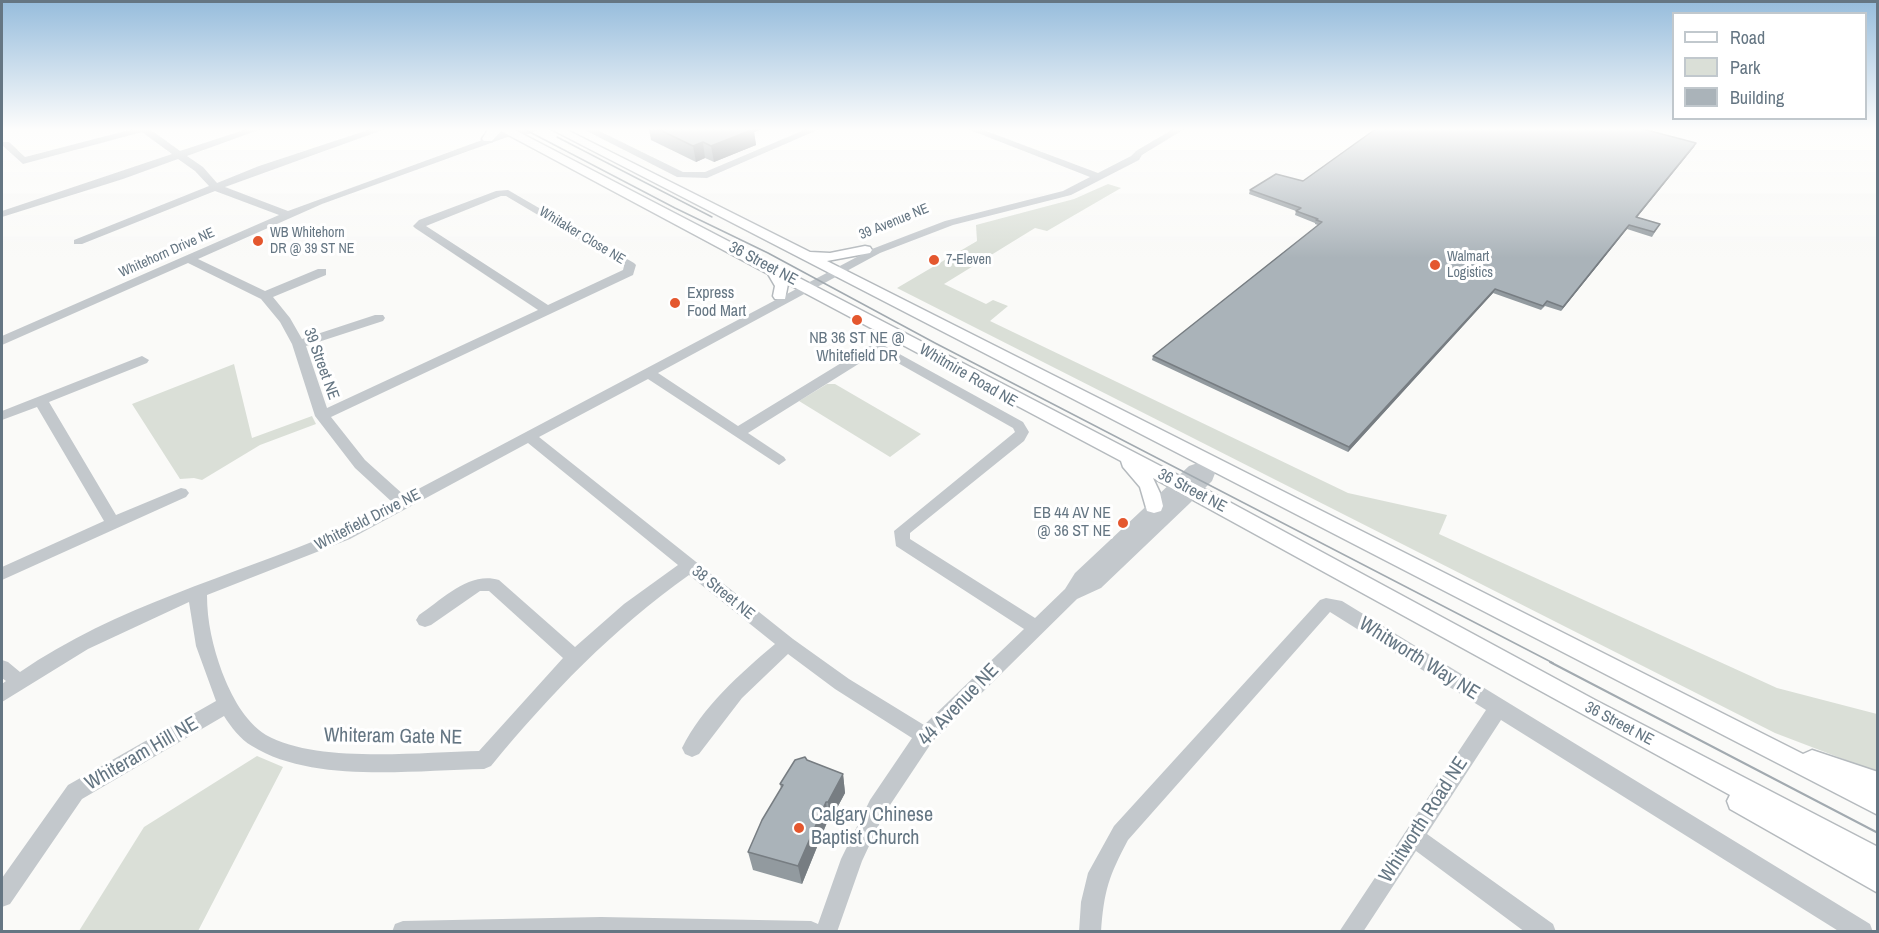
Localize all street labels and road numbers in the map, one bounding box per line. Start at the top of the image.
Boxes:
street label: 39 Avenue NE [857,200,931,244]
street label: Whitaker Close NE [536,204,628,268]
street label: Whitehorn Drive NE [117,224,217,282]
street label: 36 Street NE [725,238,801,290]
street label: 39 Street NE [299,325,343,403]
street label: Whitmire Road NE [916,340,1020,412]
street label: 36 Street NE [1154,465,1230,517]
street label: Whitefield Drive NE [312,485,424,555]
street label: 38 Street NE [688,562,758,624]
street label: Whitworth Way NE [1354,612,1484,706]
street label: 44 Avenue NE [914,659,1004,751]
street label: 36 Street NE [1581,698,1657,750]
street label: Whiteram Hill NE [81,712,203,796]
street label: Whiteram Gate NE [324,724,462,750]
street label: Whitworth Road NE [1374,753,1474,887]

